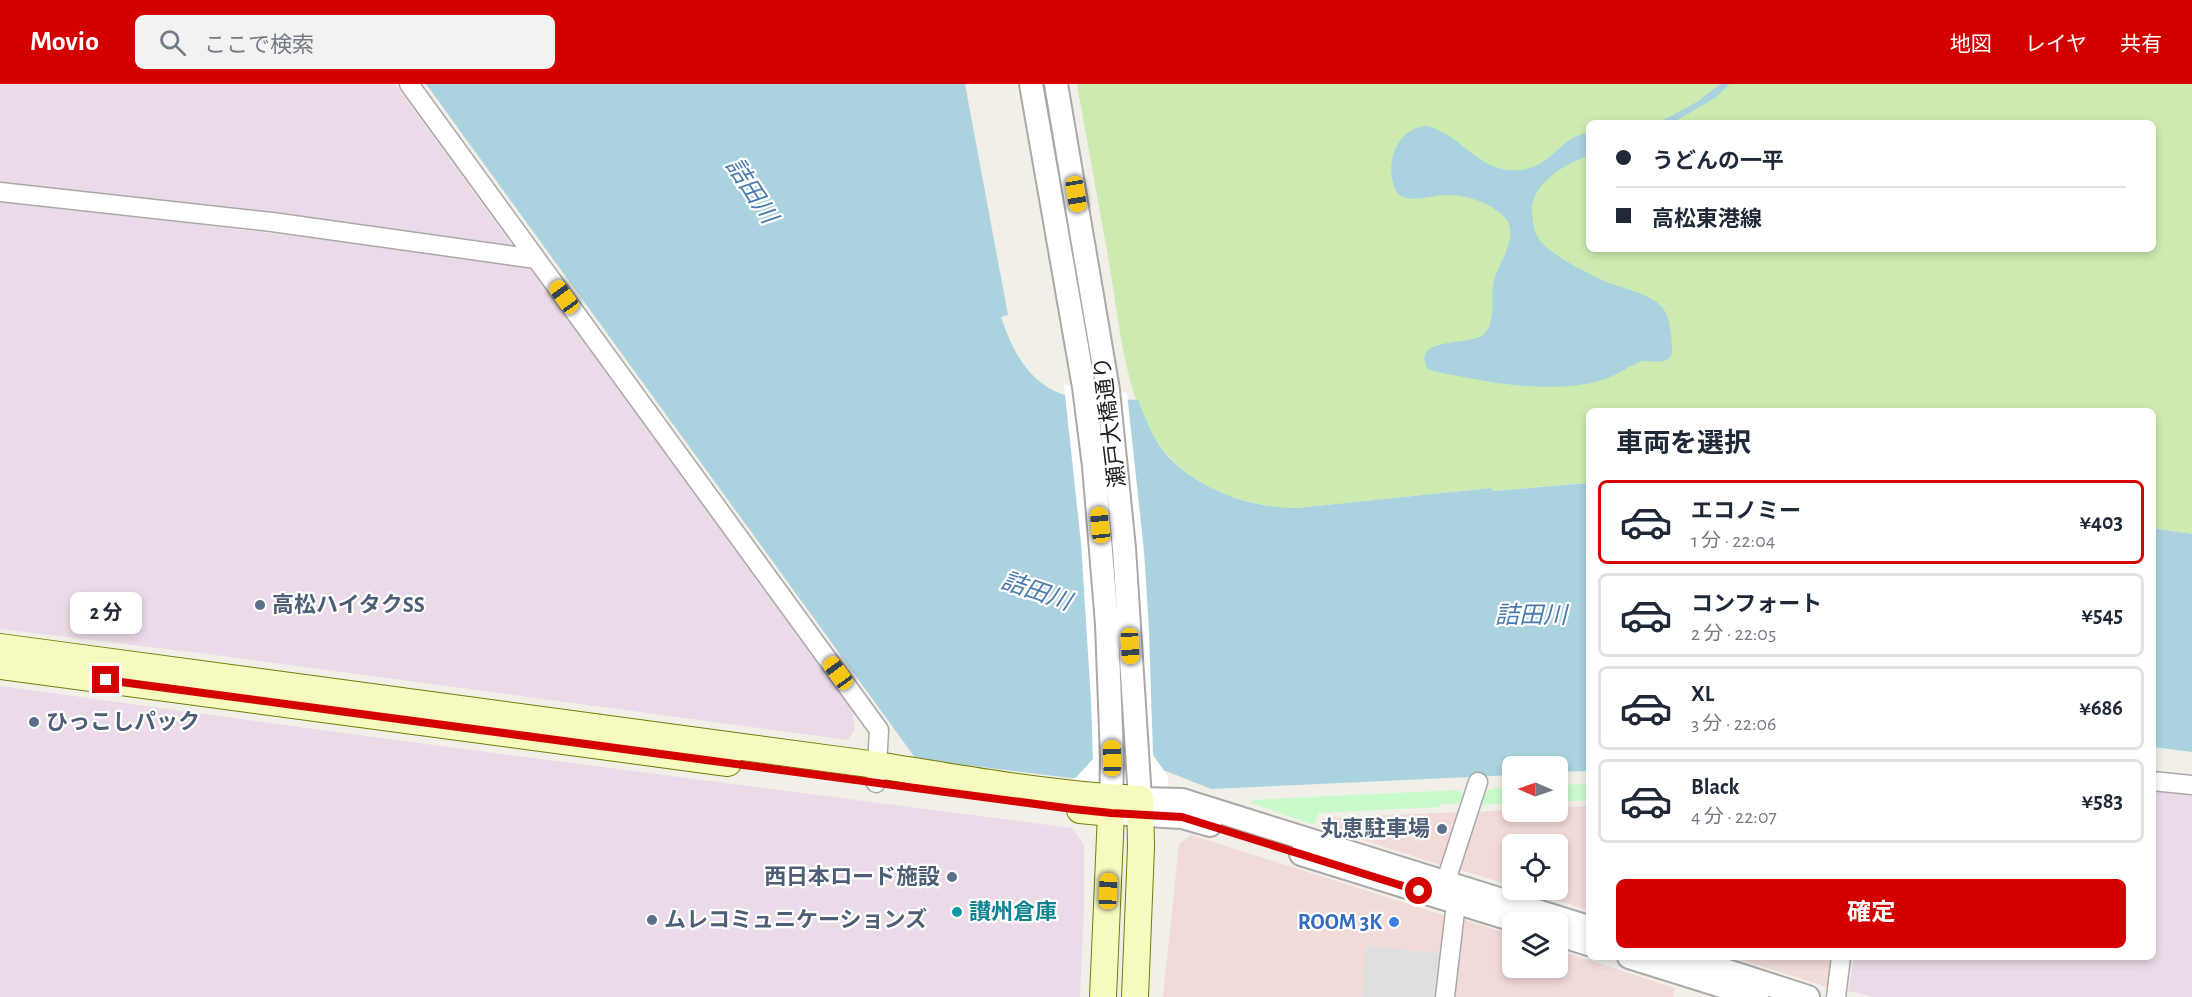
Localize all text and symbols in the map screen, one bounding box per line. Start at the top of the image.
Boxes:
search box [135,15,555,69]
icon: search [156,26,189,59]
text: Movio [30,28,99,56]
text: ここで検索 [204,34,314,56]
text: 地図 [1950,34,1992,55]
text: レイヤ [2025,34,2087,55]
text: 共有 [2120,34,2162,55]
text: うどんの一平 [1652,150,1784,172]
water label: 詰田川 [721,153,784,230]
car [1064,175,1088,213]
text: 高松東港線 [1652,208,1762,230]
car [546,277,582,317]
street label: 瀬戸大橋通り [1090,355,1129,489]
text: 車両を選択 [1616,430,1751,457]
icon: car [1619,495,1673,549]
text: エコノミー [1691,500,1801,522]
car [1089,506,1111,544]
text: ¥403 [2079,511,2123,533]
text: 1 分 · 22:04 [1691,531,1775,551]
water label: 詰田川 [998,567,1077,616]
icon: car [1619,588,1673,642]
callout: 2 分 [70,593,142,635]
place label: 高松ハイタクSS [272,593,425,616]
text: コンフォート [1691,593,1822,615]
marker: 高松ハイタクSS [253,598,267,612]
water label: 詰田川 [1495,602,1570,628]
text: 2 分 [90,603,122,623]
text: ¥545 [2081,604,2123,626]
text: 2 分 · 22:05 [1691,624,1776,644]
car [1120,628,1140,664]
car [820,653,856,693]
route end [92,666,119,693]
icon: car [1619,681,1673,735]
text: XL [1691,683,1714,705]
text: ¥686 [2079,697,2123,719]
place label: ひっこしパック [46,710,200,733]
text: 3 分 · 22:06 [1691,714,1776,734]
marker: ひっこしパック [27,715,41,729]
car [1103,740,1121,776]
north arrow [1502,756,1568,822]
map controls [1502,756,1568,978]
icon: car [1619,774,1673,828]
text: Black [1691,776,1739,798]
text: ¥583 [2082,790,2123,812]
text: 4 分 · 22:07 [1691,807,1777,827]
place label: 丸恵駐車場 [1320,816,1430,840]
marker: 丸恵駐車場 [1435,822,1449,836]
button: locate [1502,834,1568,900]
place label: 西日本ロード施設 [764,865,940,888]
marker: 西日本ロード施設 [945,870,959,884]
car [1098,873,1118,909]
route start [1405,877,1432,904]
button: 確定 [1616,879,2126,948]
place label: 讃州倉庫 [969,900,1057,923]
marker: 讃州倉庫 [950,905,964,919]
place label: ムレコミュニケーションズ [664,907,927,931]
place label: ROOM 3K [1298,911,1383,933]
button: layers [1502,912,1568,978]
marker: ムレコミュニケーションズ [645,913,659,927]
marker: ROOM 3K [1387,915,1401,929]

